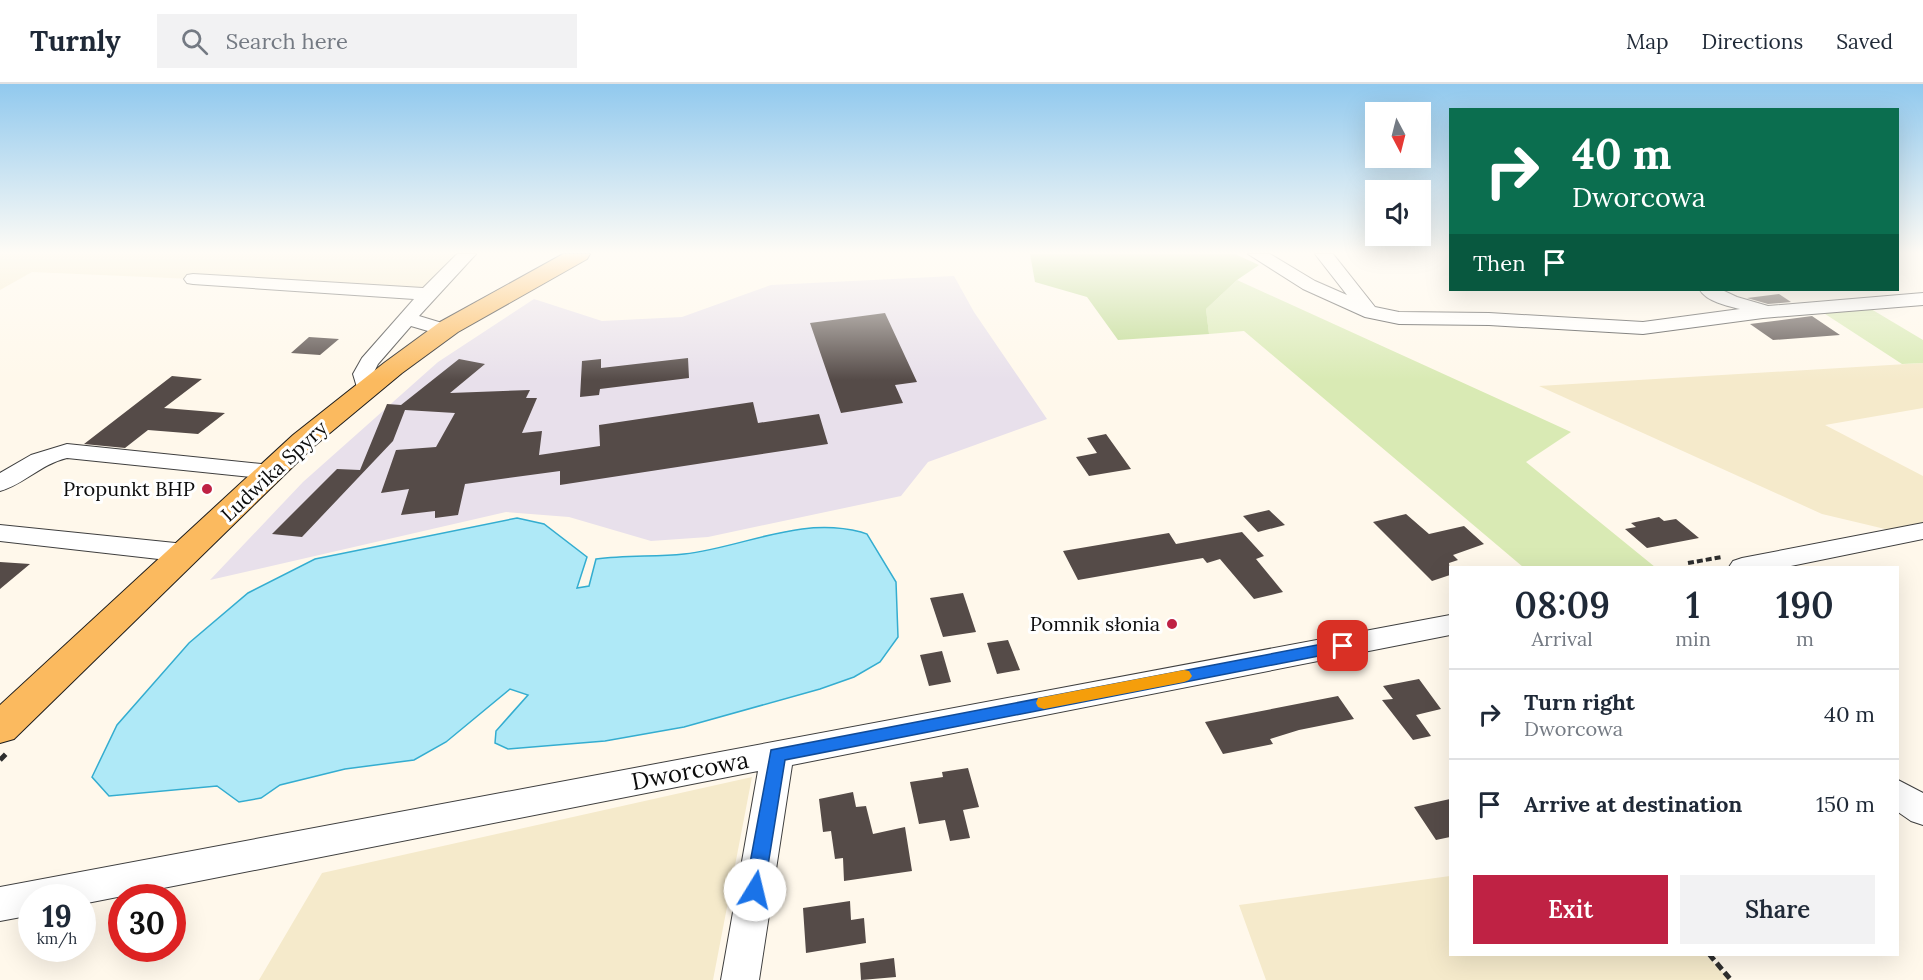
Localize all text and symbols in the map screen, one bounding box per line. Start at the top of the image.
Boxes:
search box [157,14,577,68]
text: Turnly [30,23,121,59]
icon: search [178,25,211,58]
text: Search here [226,27,348,55]
text: Map [1626,28,1669,55]
text: Directions [1702,28,1803,55]
text: Saved [1836,28,1893,55]
north arrow [1365,102,1431,168]
map controls [1365,102,1431,246]
text: 40 m [1572,127,1671,181]
icon: right [1473,132,1551,210]
button: sound [1365,180,1431,246]
text: Dworcowa [1572,180,1706,214]
icon: arrive [1538,246,1571,279]
text: Then [1473,249,1526,277]
street label: Ludwika Spyry [215,415,332,526]
place label: Propunkt BHP [63,476,195,501]
marker: Propunkt BHP [200,482,214,496]
text: 08:09 [1514,582,1610,628]
text: 1 [1686,582,1700,628]
text: 190 [1776,582,1834,628]
place label: Pomnik słonia [1030,611,1160,636]
marker: Pomnik słonia [1165,617,1179,631]
pin [1317,620,1368,671]
text: Arrival [1532,626,1593,651]
text: min [1675,626,1711,651]
text: m [1796,626,1814,651]
icon: arrive [1326,629,1359,662]
text: Turn right [1524,688,1635,716]
icon: right [1473,698,1506,731]
text: 40 m [1824,700,1875,728]
text: Dworcowa [1524,716,1623,741]
street label: Dworcowa [629,744,751,797]
icon: arrive [1473,788,1506,821]
text: Arrive at destination [1524,790,1742,818]
text: 150 m [1816,790,1875,818]
position arrow [723,858,787,922]
button: Exit [1473,875,1668,944]
button: Share [1680,875,1875,944]
speed limit sign: 30 [108,884,186,962]
text: 19 [42,897,72,935]
text: km/h [37,929,77,948]

